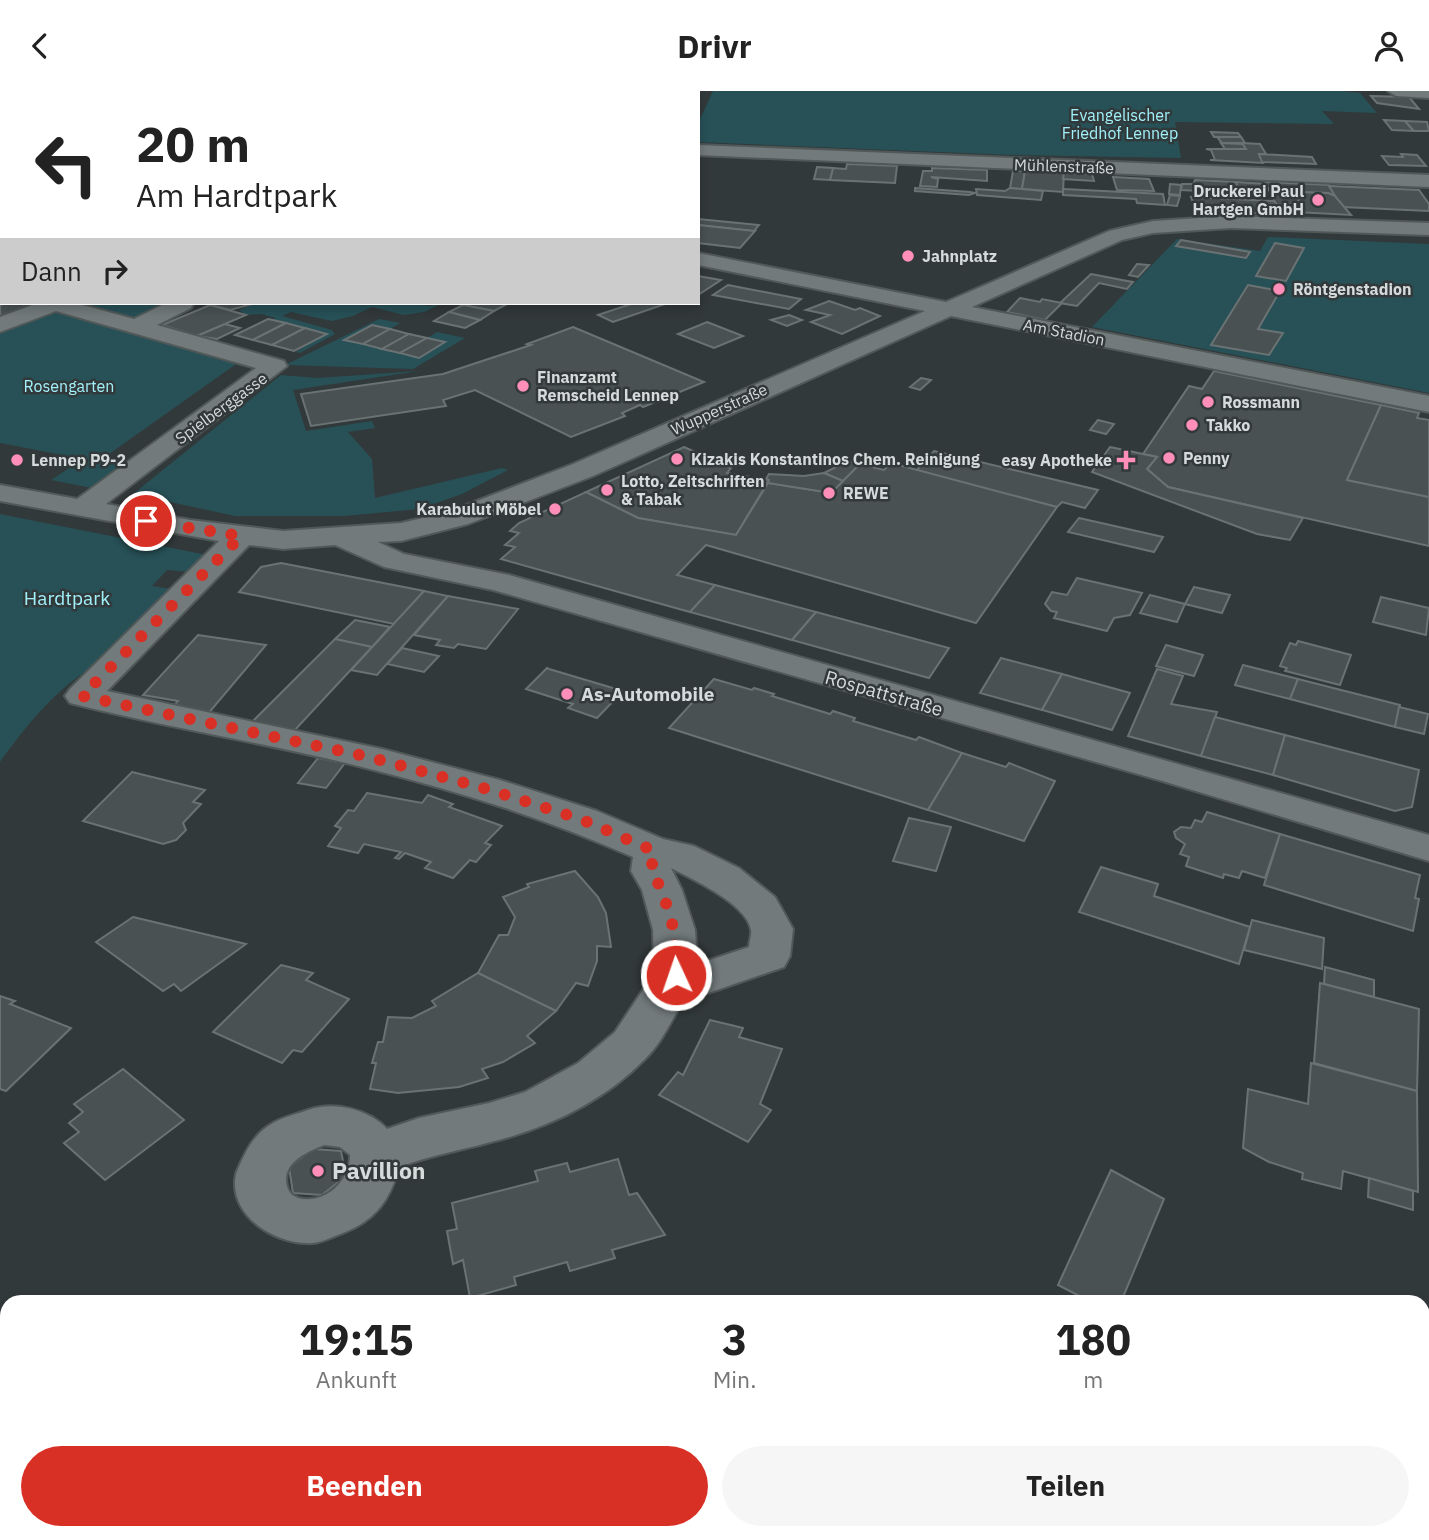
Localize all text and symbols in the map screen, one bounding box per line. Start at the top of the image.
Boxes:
text: Drivr [677,25,752,67]
icon: back [21,27,59,65]
icon: person [1370,27,1408,65]
park label: Evangelischer Friedhof Lennep [1062,105,1178,143]
text: 20 m [136,112,250,175]
icon: left [21,119,112,210]
street label: Mühlenstraße [1014,154,1115,178]
text: Am Hardtpark [136,174,337,216]
place label: Druckerei Paul Hartgen GmbH [1192,181,1304,219]
marker: Druckerei Paul Hartgen GmbH [1310,192,1326,208]
place label: Jahnplatz [922,246,997,266]
marker: Jahnplatz [900,248,916,264]
icon: right [96,252,134,290]
text: Dann [21,254,82,288]
place label: Röntgenstadion [1293,279,1412,299]
marker: Röntgenstadion [1271,281,1287,297]
street label: Am Stadion [1021,314,1107,350]
place label: Finanzamt Remscheid Lennep [537,367,679,405]
street label: Spielberggasse [171,368,271,448]
park label: Rosengarten [24,376,114,396]
marker: Finanzamt Remscheid Lennep [515,378,531,394]
street label: Wupperstraße [668,379,770,439]
place label: Rossmann [1222,392,1300,412]
marker: Rossmann [1200,394,1216,410]
place label: Takko [1206,415,1250,435]
marker: Takko [1184,417,1200,433]
place label: Penny [1183,448,1230,468]
place label: Kizakis Konstantinos Chem. Reinigung [691,449,980,469]
place label: Lennep P9-2 [31,450,126,470]
place label: easy Apotheke [1002,450,1112,470]
marker: Penny [1161,450,1177,466]
marker: Kizakis Konstantinos Chem. Reinigung [669,451,685,467]
marker: Lennep P9-2 [9,452,25,468]
marker: easy Apotheke [1118,452,1134,468]
place label: Lotto, Zeitschriften & Tabak [621,471,765,509]
marker: Lotto, Zeitschriften & Tabak [599,482,615,498]
place label: REWE [843,483,889,503]
marker: REWE [821,485,837,501]
pin [116,491,176,551]
place label: Karabulut Möbel [416,499,541,519]
marker: Karabulut Möbel [547,501,563,517]
icon: arrive [127,502,165,540]
park label: Hardtpark [24,586,110,610]
street label: Rospattstraße [822,665,946,721]
place label: As-Automobile [581,682,714,706]
marker: As-Automobile [559,686,575,702]
position arrow [639,938,713,1012]
place label: Pavillion [332,1155,426,1185]
marker: Pavillion [310,1163,326,1179]
text: 19:15 [299,1312,414,1367]
text: 3 [722,1312,747,1367]
text: 180 [1055,1312,1131,1367]
text: Ankunft [316,1364,397,1394]
text: Min. [713,1364,756,1394]
text: m [1083,1364,1103,1394]
button: Beenden [21,1446,708,1526]
button: Teilen [722,1446,1409,1526]

